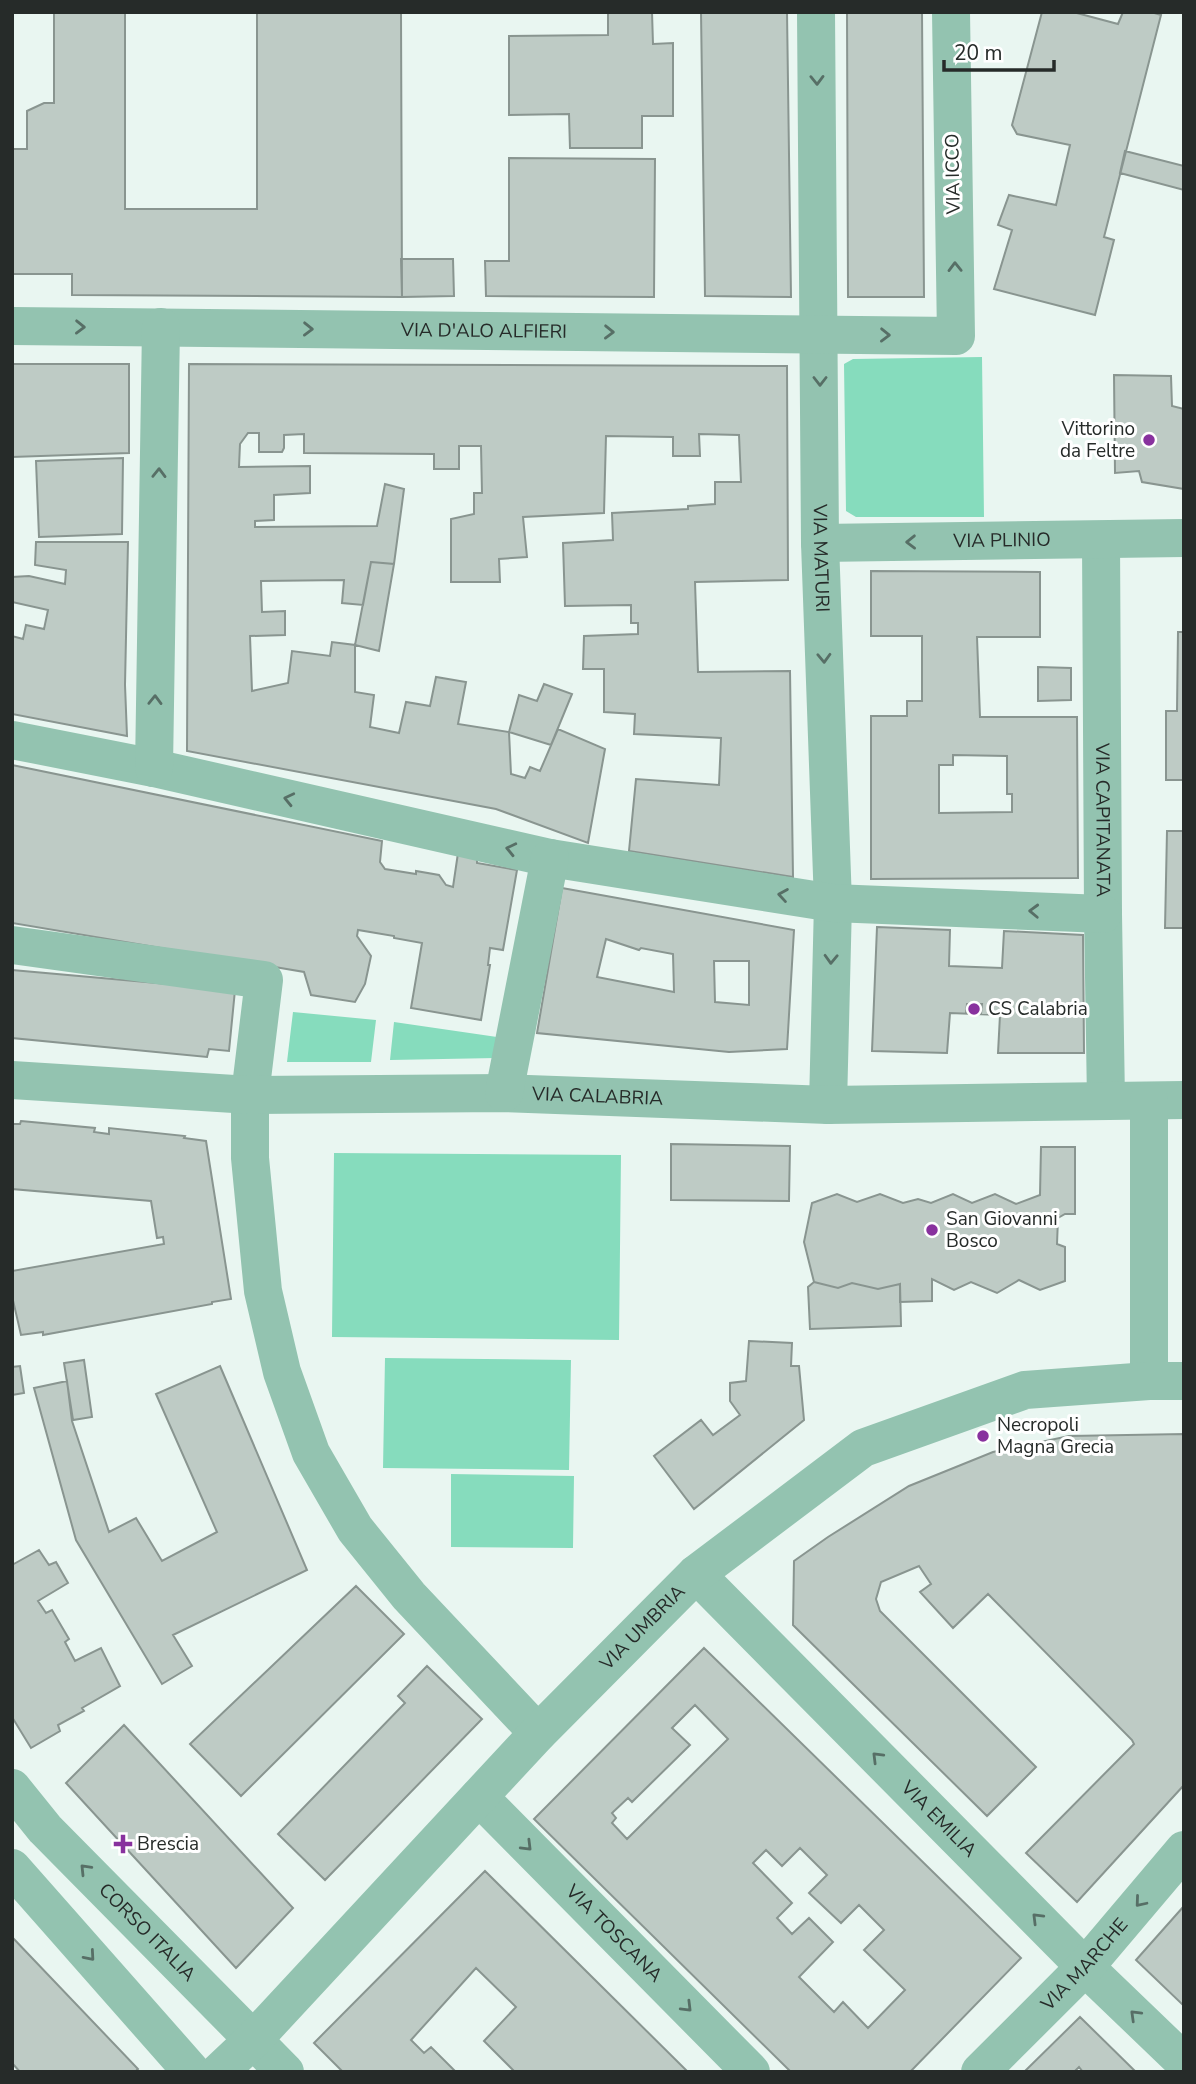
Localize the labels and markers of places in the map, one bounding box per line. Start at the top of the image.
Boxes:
place label: Vittorino da Feltre [1060,416,1135,464]
marker: Vittorino da Feltre [1141,432,1157,448]
place label: CS Calabria [988,996,1088,1022]
marker: CS Calabria [966,1001,982,1017]
place label: San Giovanni Bosco [946,1206,1058,1254]
marker: San Giovanni Bosco [924,1222,940,1238]
place label: Necropoli Magna Grecia [997,1412,1114,1460]
marker: Necropoli Magna Grecia [975,1428,991,1444]
place label: Brescia [137,1831,199,1857]
marker: Brescia [115,1836,131,1852]

